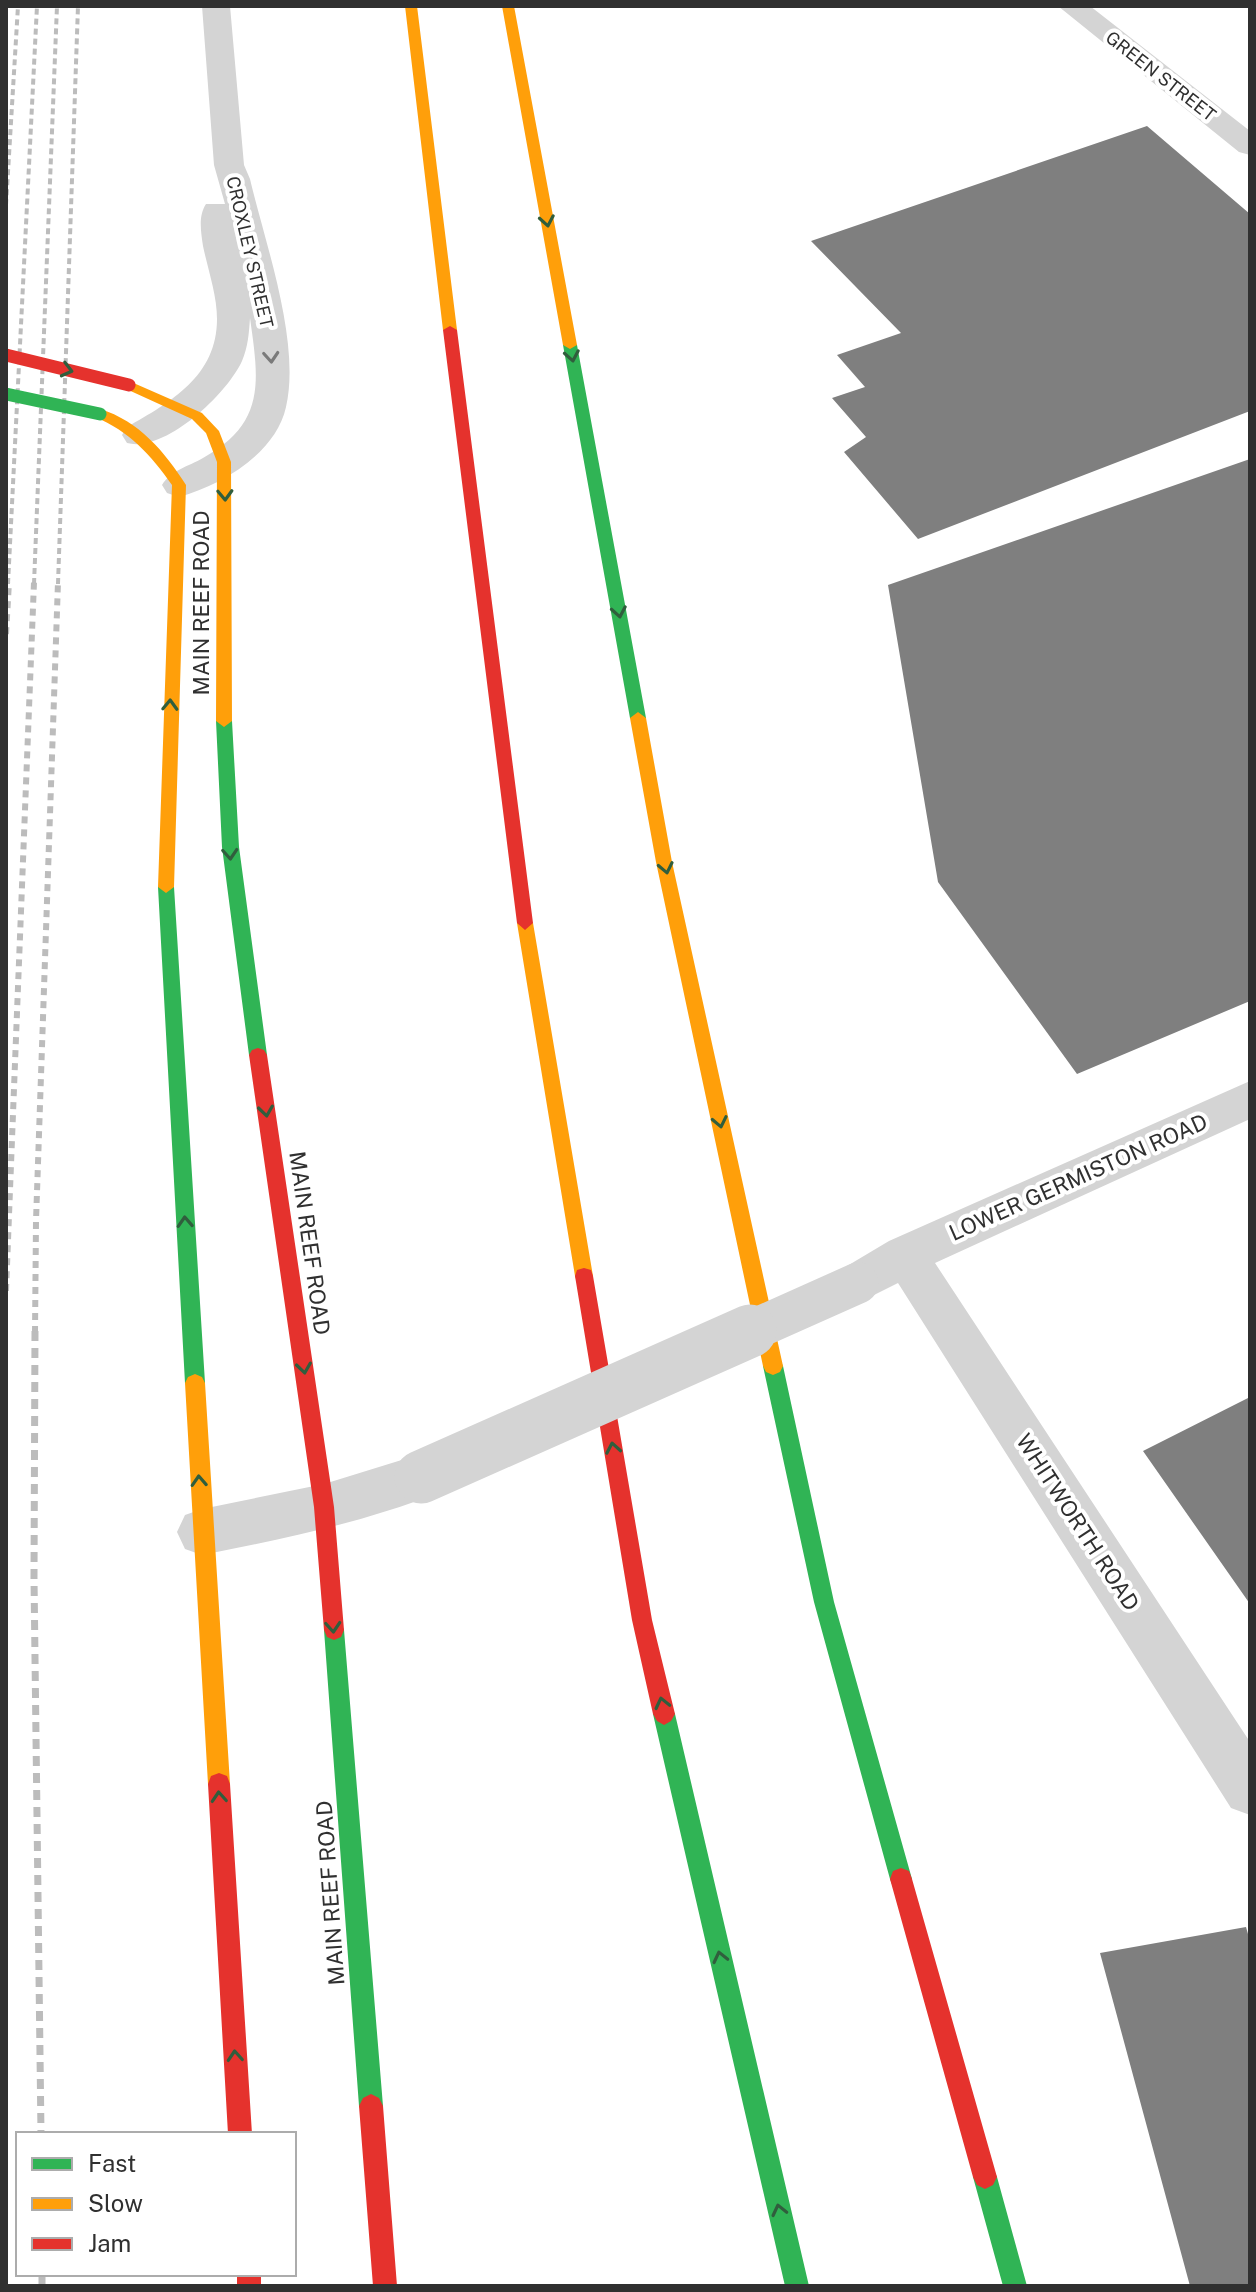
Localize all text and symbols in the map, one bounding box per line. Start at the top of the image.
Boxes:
street label: GREEN STREET [1102,26,1220,126]
street label: CROXLEY STREET [222,174,278,330]
one-way arrow [538,214,555,227]
one-way arrow [562,349,579,363]
one-way arrow [262,351,279,364]
one-way arrow [60,361,74,378]
one-way arrow [216,489,233,502]
street label: MAIN REEF ROAD [188,510,214,696]
one-way arrow [609,605,626,619]
one-way arrow [161,698,178,711]
one-way arrow [221,848,238,861]
one-way arrow [657,860,674,874]
one-way arrow [257,1104,274,1118]
street label: LOWER GERMISTON ROAD [945,1108,1211,1246]
one-way arrow [711,1115,728,1128]
street label: MAIN REEF ROAD [284,1150,336,1336]
one-way arrow [176,1215,193,1228]
one-way arrow [295,1362,312,1375]
street label: WHITWORTH ROAD [1011,1429,1145,1615]
one-way arrow [606,1441,623,1455]
one-way arrow [191,1474,208,1487]
one-way arrow [324,1621,341,1634]
one-way arrow [654,1697,671,1711]
one-way arrow [211,1790,228,1803]
street label: MAIN REEF ROAD [311,1800,349,1986]
one-way arrow [712,1950,729,1964]
one-way arrow [227,2049,244,2062]
legend [16,2132,296,2276]
text: Fast [88,2149,136,2177]
text: Slow [88,2189,143,2217]
one-way arrow [771,2204,788,2217]
text: Jam [88,2229,131,2257]

